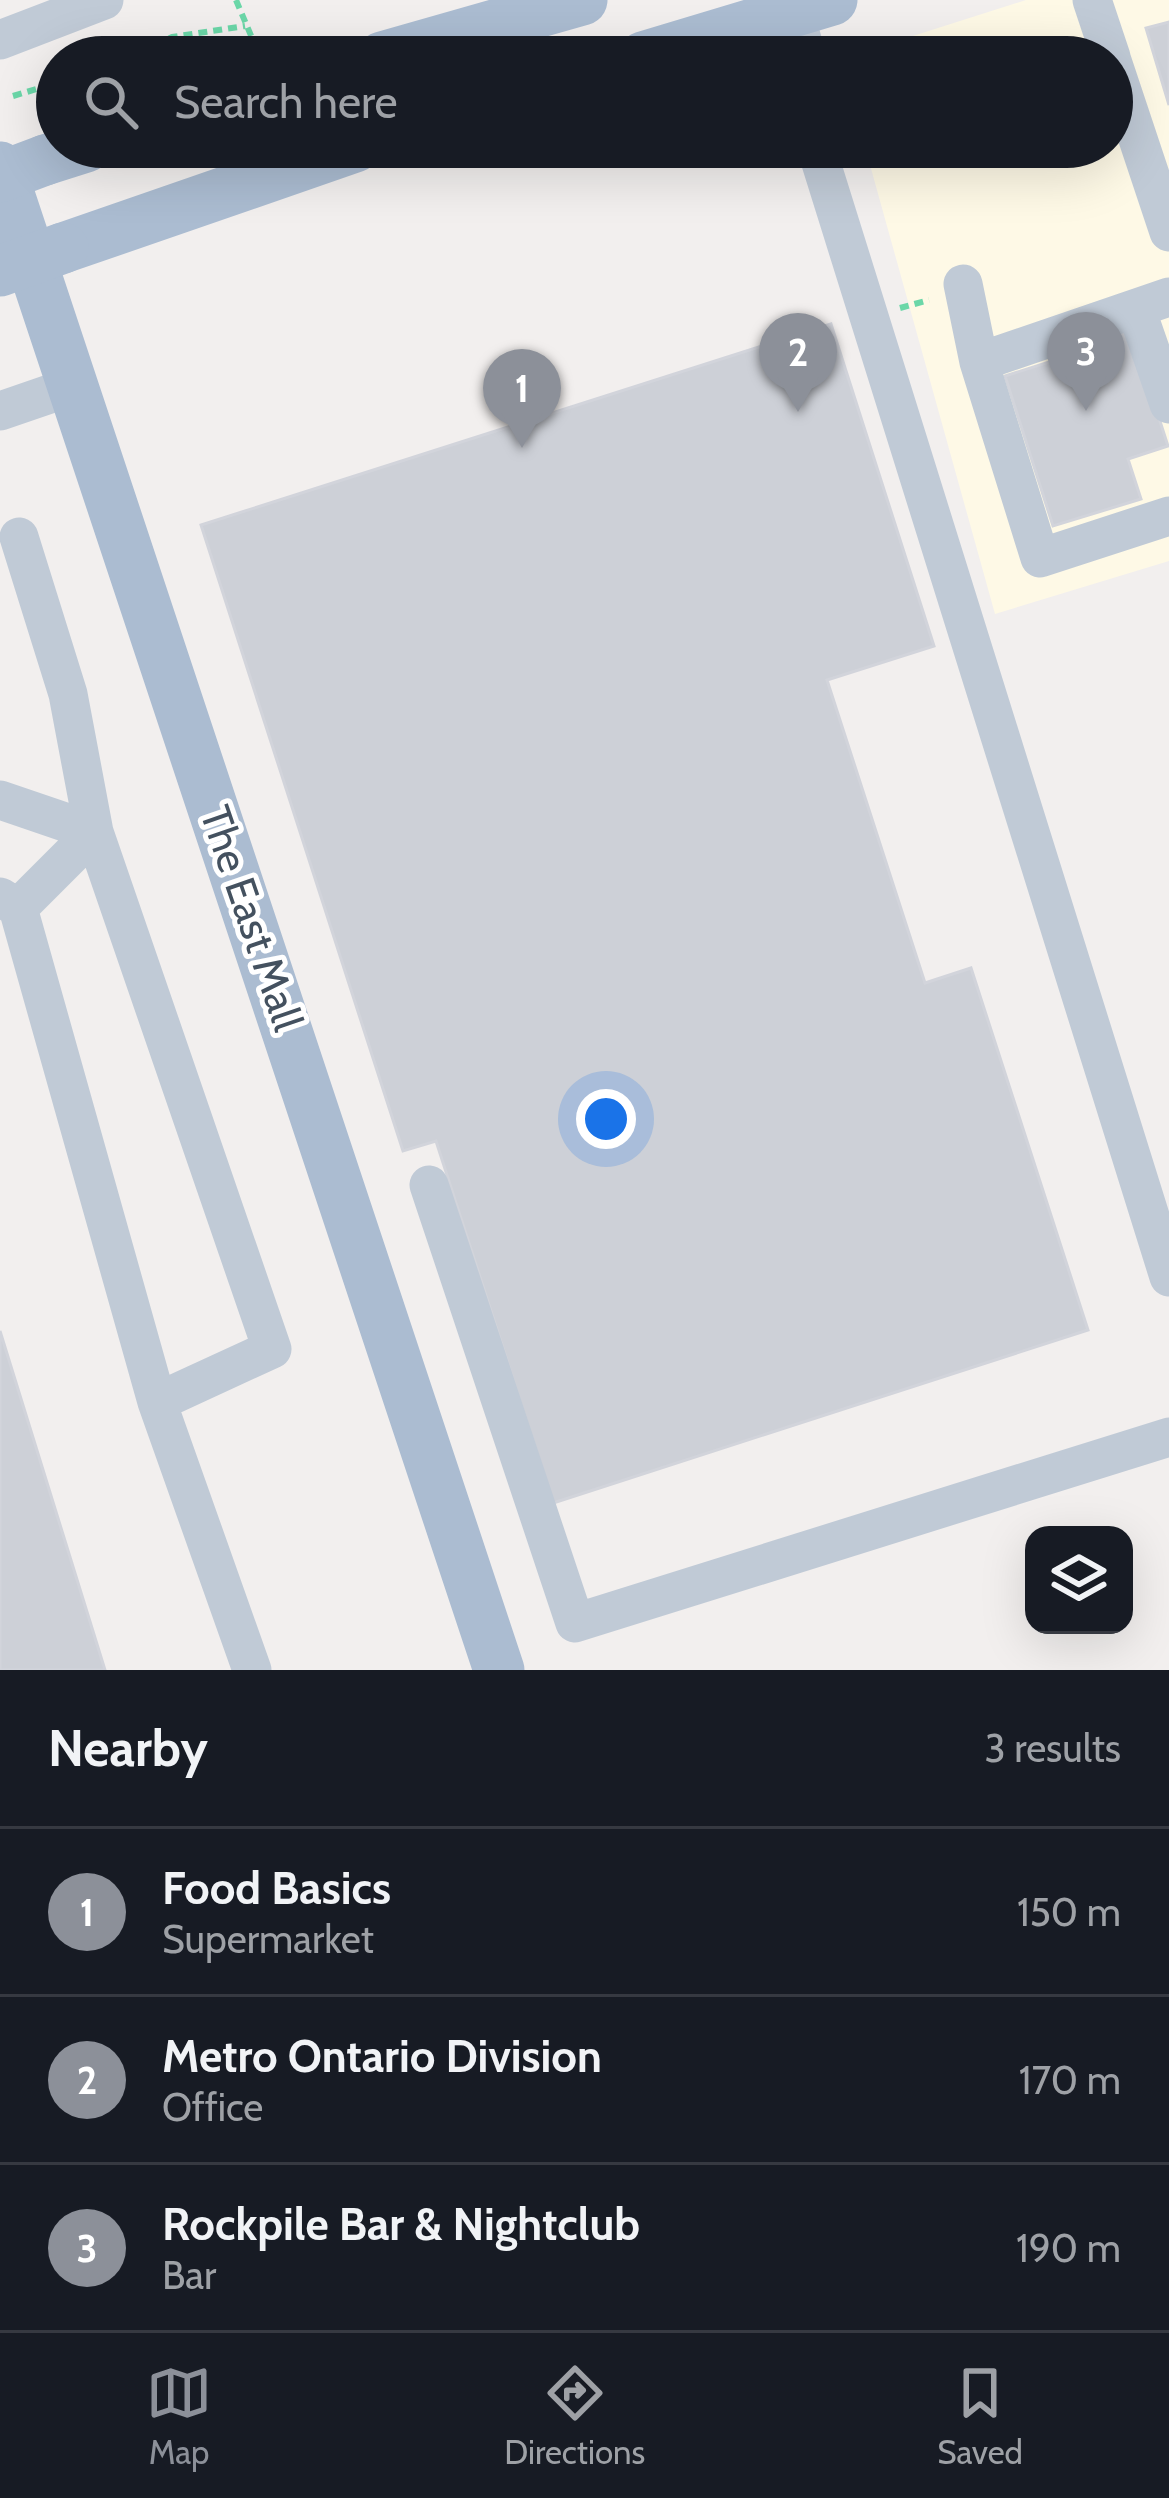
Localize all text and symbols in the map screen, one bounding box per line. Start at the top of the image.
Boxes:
search box [36,36,1133,168]
icon: search [78,69,144,135]
text: Search here [174,75,398,129]
pin: 3 [1047,312,1125,411]
pin: 2 [759,313,837,412]
pin: 1 [483,349,561,448]
street label: The East Mall [189,799,315,1037]
your location [576,1089,636,1149]
map controls [1025,1526,1133,1634]
button: layers [1025,1526,1133,1634]
text: Nearby [48,1717,208,1779]
text: 3 results [984,1724,1121,1772]
text: Food Basics [162,1861,391,1915]
text: 1 [80,1888,94,1936]
text: 150 m [1017,1888,1121,1936]
text: Supermarket [162,1915,374,1963]
text: Metro Ontario Division [162,2029,602,2083]
text: 2 [77,2056,97,2104]
text: 170 m [1019,2056,1121,2104]
text: Office [162,2083,263,2131]
text: Rockpile Bar & Nightclub [162,2197,640,2251]
text: 3 [76,2224,98,2272]
text: 190 m [1016,2224,1121,2272]
text: Bar [162,2251,216,2299]
tab: Map [146,2360,212,2472]
tab: Directions [504,2360,645,2472]
tab: Saved [937,2360,1023,2472]

